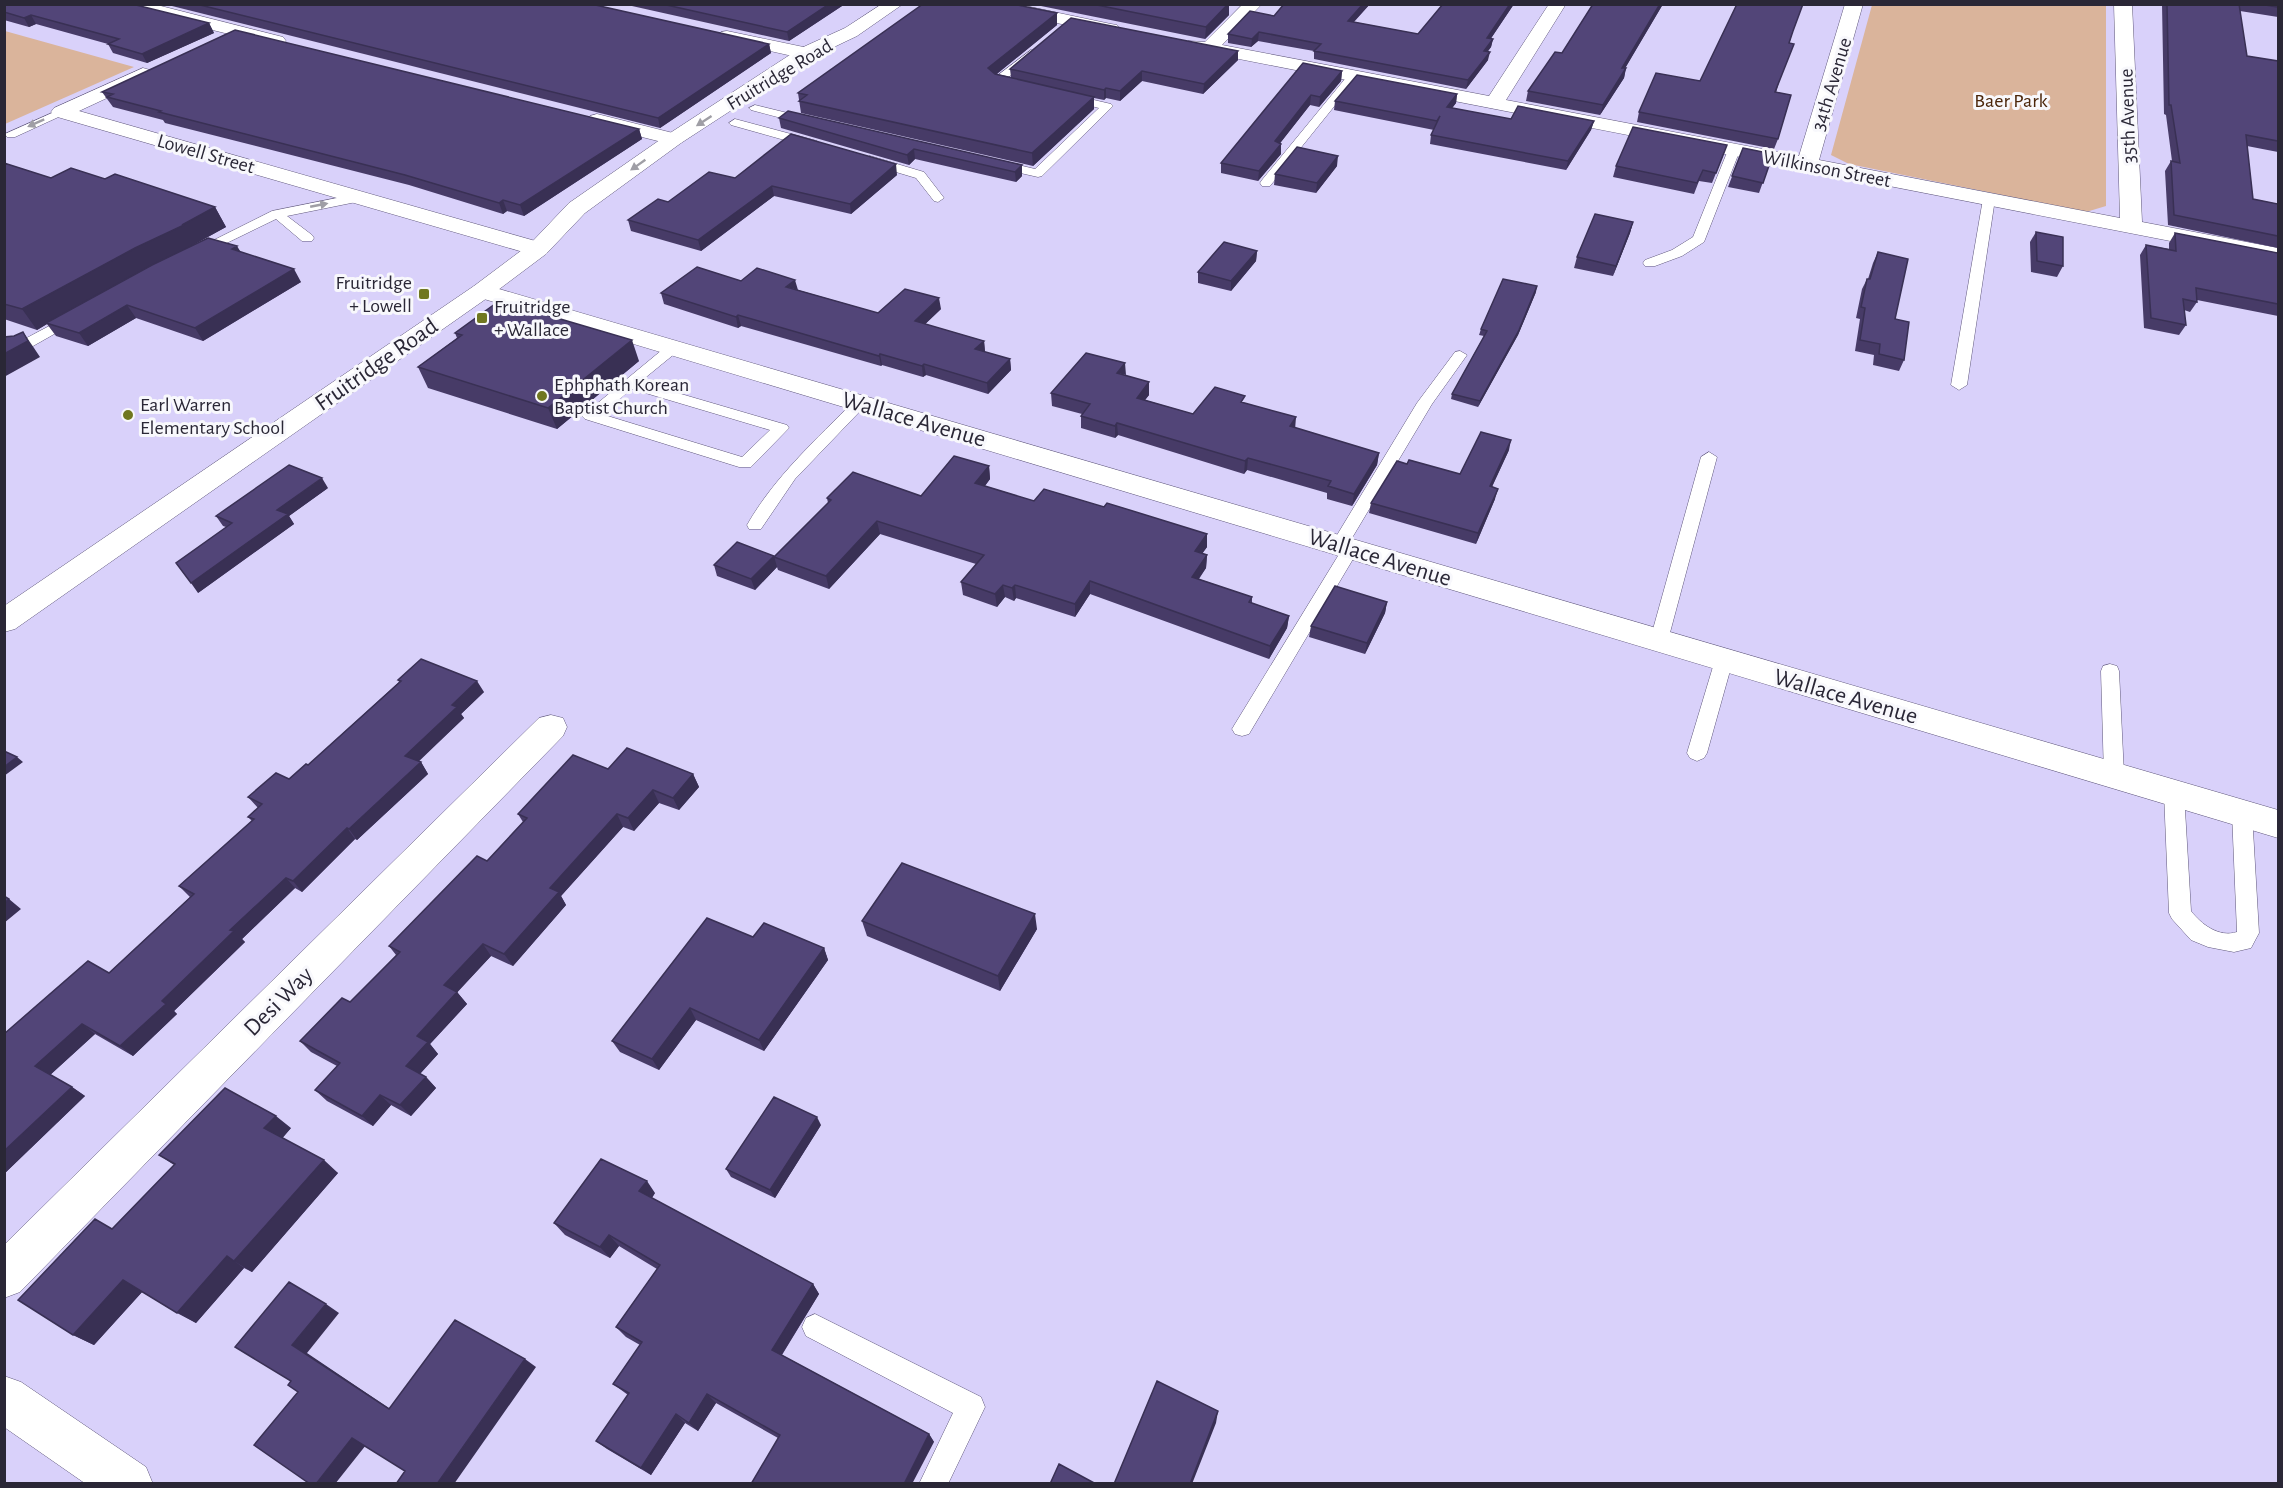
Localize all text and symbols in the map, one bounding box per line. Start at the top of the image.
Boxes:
street label: 34th Avenue [1808,35,1856,133]
street label: Fruitridge Road [723,36,836,114]
street label: 35th Avenue [2116,68,2140,164]
park label: Baer Park [1974,91,2048,111]
one-way arrow [695,115,712,126]
one-way arrow [27,119,45,129]
street label: Lowell Street [155,131,257,178]
street label: Wilkinson Street [1761,147,1893,191]
one-way arrow [631,159,647,171]
one-way arrow [310,200,329,209]
place label: Fruitridge + Lowell [336,273,412,316]
marker: Fruitridge + Lowell [417,287,431,301]
place label: Fruitridge + Wallace [494,297,570,340]
marker: Fruitridge + Wallace [475,311,489,325]
street label: Fruitridge Road [311,314,442,416]
place label: Ephphath Korean Baptist Church [554,375,689,418]
street label: Wallace Avenue [839,388,988,452]
marker: Ephphath Korean Baptist Church [535,389,549,403]
place label: Earl Warren Elementary School [140,395,285,438]
marker: Earl Warren Elementary School [121,408,135,422]
street label: Wallace Avenue [1305,525,1454,591]
street label: Wallace Avenue [1771,665,1920,729]
street label: Desi Way [240,963,318,1041]

